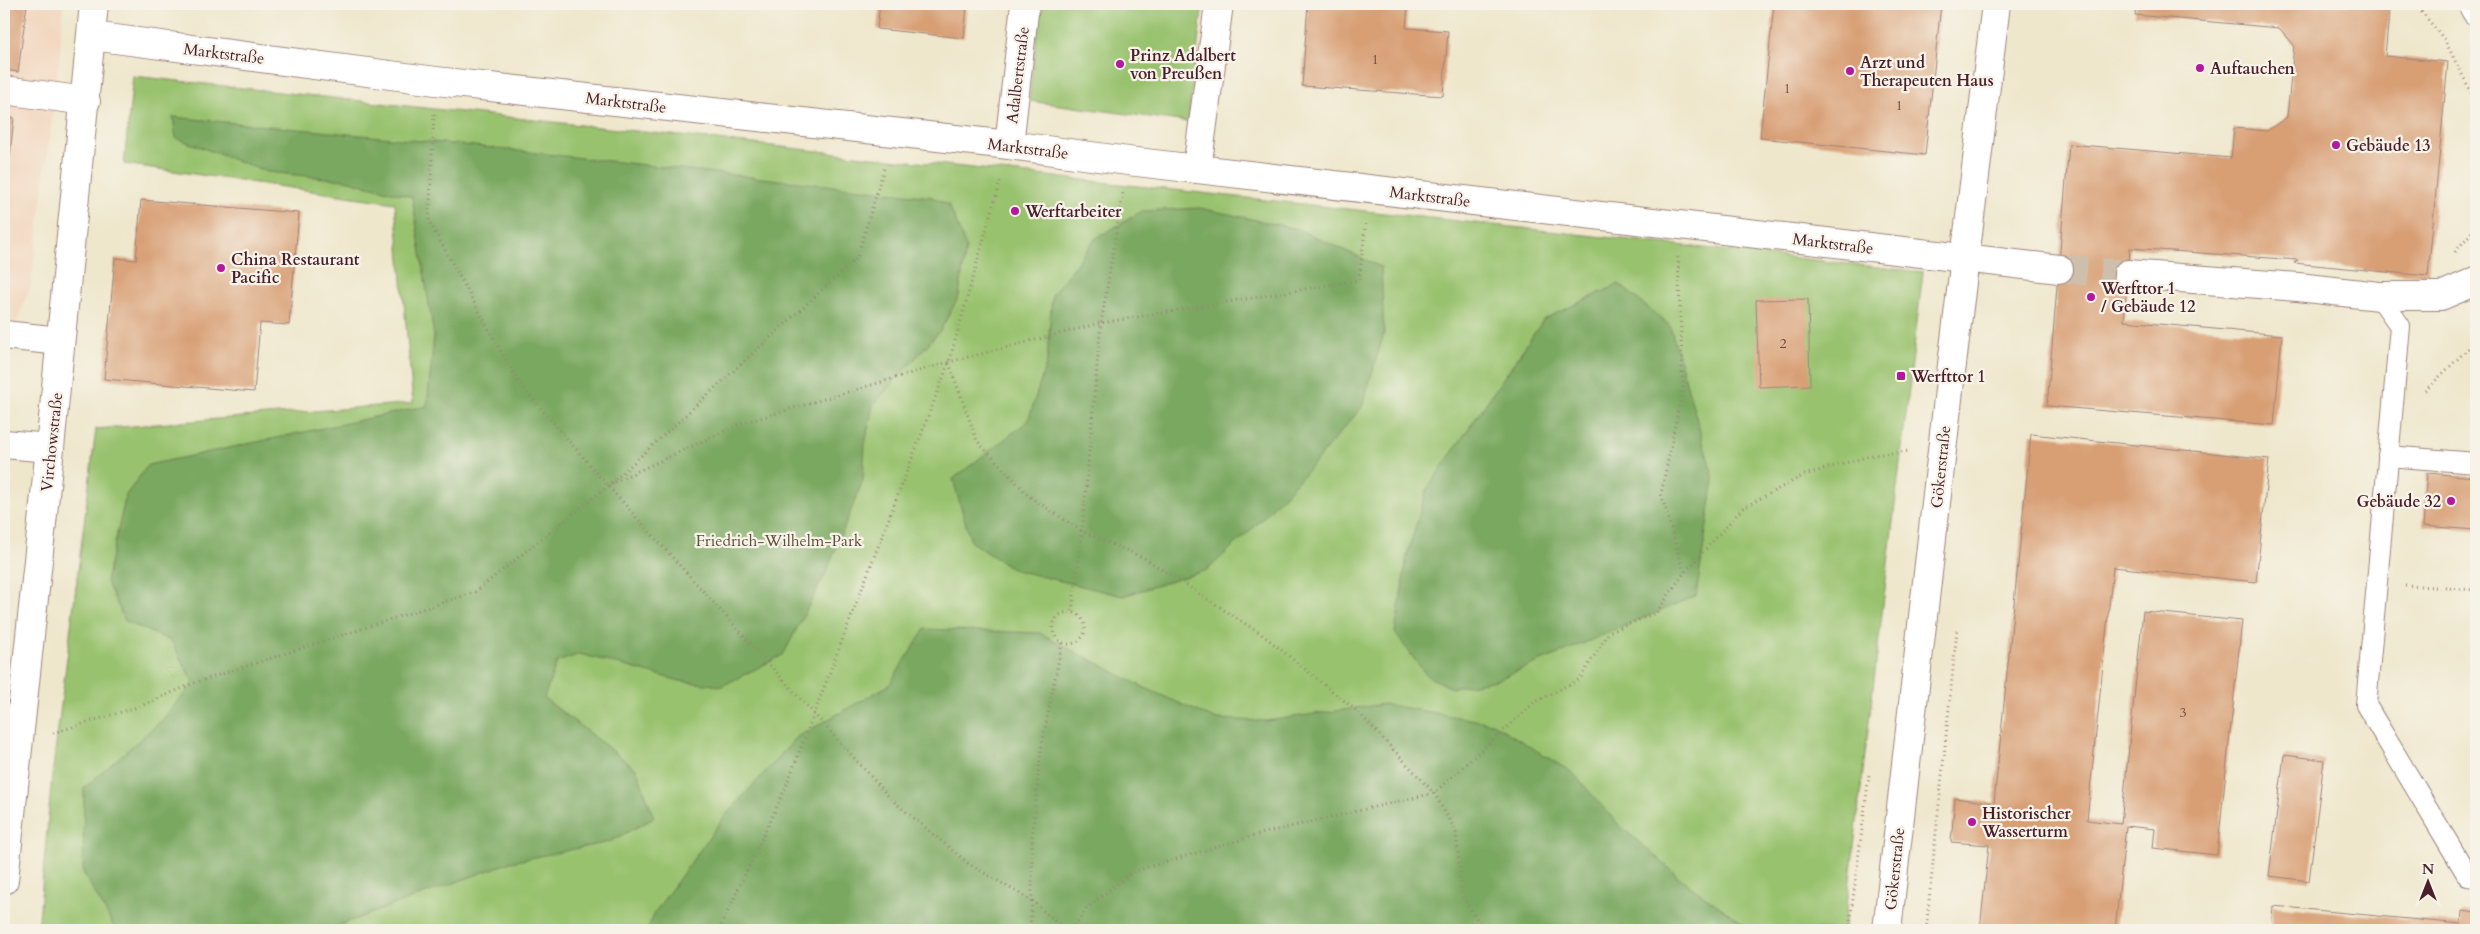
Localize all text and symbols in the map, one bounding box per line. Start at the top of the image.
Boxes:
street label: Adalbertstraße [1001,25,1035,125]
street label: Marktstraße [182,38,266,70]
place label: Prinz Adalbert von Preußen [1130,45,1236,85]
house number: 1 [1371,50,1379,69]
place label: Arzt und Therapeuten Haus [1860,52,1994,92]
marker: Prinz Adalbert von Preußen [1114,58,1126,70]
place label: Auftauchen [2210,58,2296,80]
marker: Auftauchen [2194,62,2206,74]
marker: Arzt und Therapeuten Haus [1844,65,1856,77]
house number: 1 [1783,79,1791,98]
street label: Marktstraße [584,87,668,119]
house number: 1 [1895,96,1903,115]
street label: Marktstraße [986,133,1070,165]
place label: Gebäude 13 [2346,135,2431,157]
marker: Gebäude 13 [2330,139,2342,151]
street label: Marktstraße [1388,181,1472,213]
place label: Werftarbeiter [1024,201,1122,223]
marker: Werftarbeiter [1009,205,1021,217]
street label: Marktstraße [1791,228,1875,260]
place label: China Restaurant Pacific [231,249,360,289]
marker: China Restaurant Pacific [215,262,227,274]
place label: Werfttor 1 / Gebäude 12 [2100,278,2196,318]
marker: Werfttor 1 / Gebäude 12 [2085,291,2097,303]
house number: 2 [1779,334,1787,353]
place label: Werfttor 1 [1910,366,1986,388]
marker: Werfttor 1 [1895,370,1907,382]
street label: Virchowstraße [36,391,68,493]
street label: Gökerstraße [1926,425,1956,509]
place label: Gebäude 32 [2356,491,2441,513]
marker: Gebäude 32 [2445,495,2457,507]
park label: Friedrich-Wilhelm-Park [696,530,863,552]
house number: 3 [2179,703,2187,722]
place label: Historischer Wasserturm [1981,803,2071,843]
marker: Historischer Wasserturm [1966,816,1978,828]
street label: Gökerstraße [1880,827,1910,911]
north arrow [2402,856,2452,906]
text: N [2422,860,2434,879]

